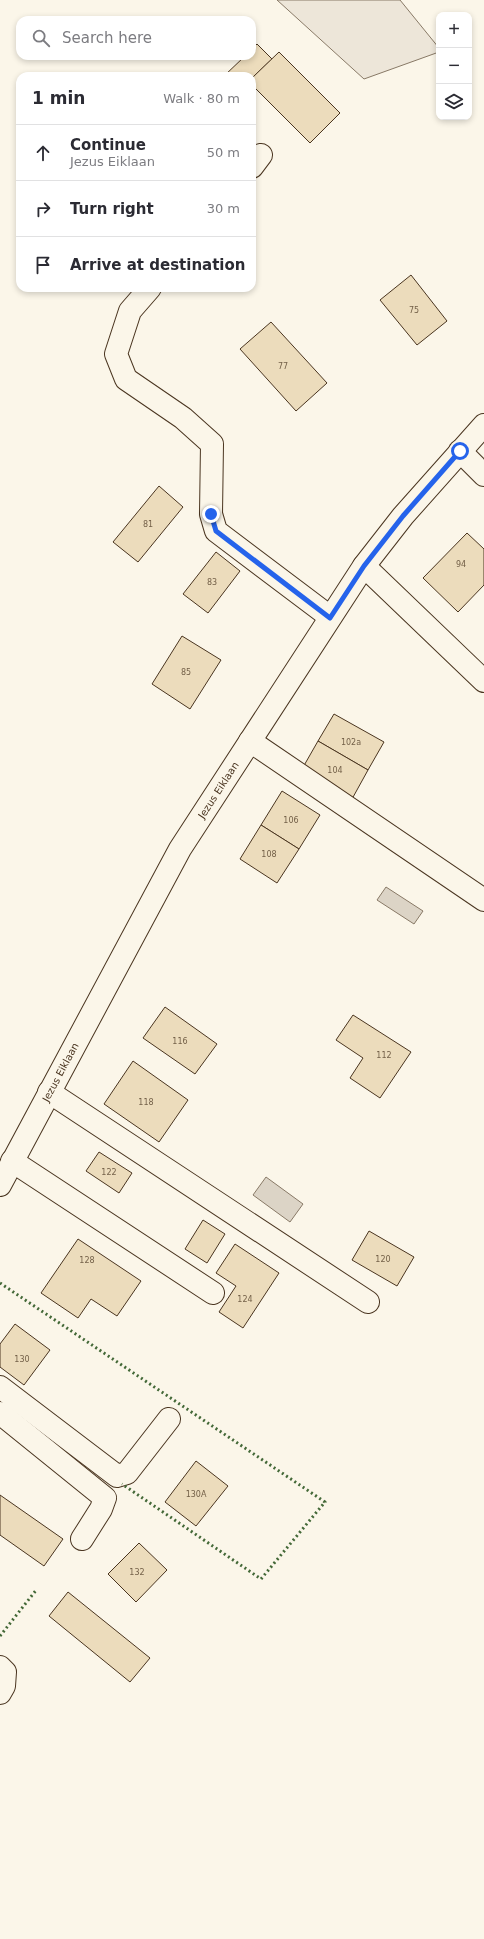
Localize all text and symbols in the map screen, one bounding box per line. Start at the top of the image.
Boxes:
map controls [436,12,472,120]
button: + [436,12,472,48]
search box [16,16,256,60]
icon: search [30,27,52,49]
text: Search here [62,29,152,47]
button: − [436,48,472,84]
button: layers [436,84,472,120]
text: 1 min [32,88,85,108]
text: Walk · 80 m [163,91,240,106]
text: Continue [70,136,146,154]
icon: ahead [32,142,54,164]
text: 50 m [207,145,240,160]
text: Jezus Eiklaan [70,154,155,169]
icon: right [32,198,54,220]
text: Turn right [70,200,154,218]
text: 30 m [207,201,240,216]
icon: arrive [32,254,54,276]
text: Arrive at destination [70,256,245,274]
house number: 75 [409,306,419,315]
house number: 77 [278,362,288,371]
route start [451,442,469,460]
route end [202,505,220,523]
house number: 81 [143,520,153,529]
house number: 94 [456,560,466,569]
house number: 83 [207,578,217,587]
house number: 85 [181,668,191,677]
house number: 102a [341,738,361,747]
street label: Jezus Eiklaan [195,760,241,822]
house number: 104 [327,766,343,775]
house number: 106 [283,816,299,825]
house number: 108 [261,850,277,859]
house number: 116 [172,1037,188,1046]
street label: Jezus Eiklaan [40,1041,81,1105]
house number: 112 [376,1051,392,1060]
house number: 118 [138,1098,154,1107]
house number: 122 [101,1168,117,1177]
house number: 120 [375,1255,391,1264]
house number: 128 [79,1256,95,1265]
house number: 124 [237,1295,253,1304]
house number: 130 [14,1355,30,1364]
house number: 130A [186,1490,207,1499]
house number: 132 [129,1568,145,1577]

